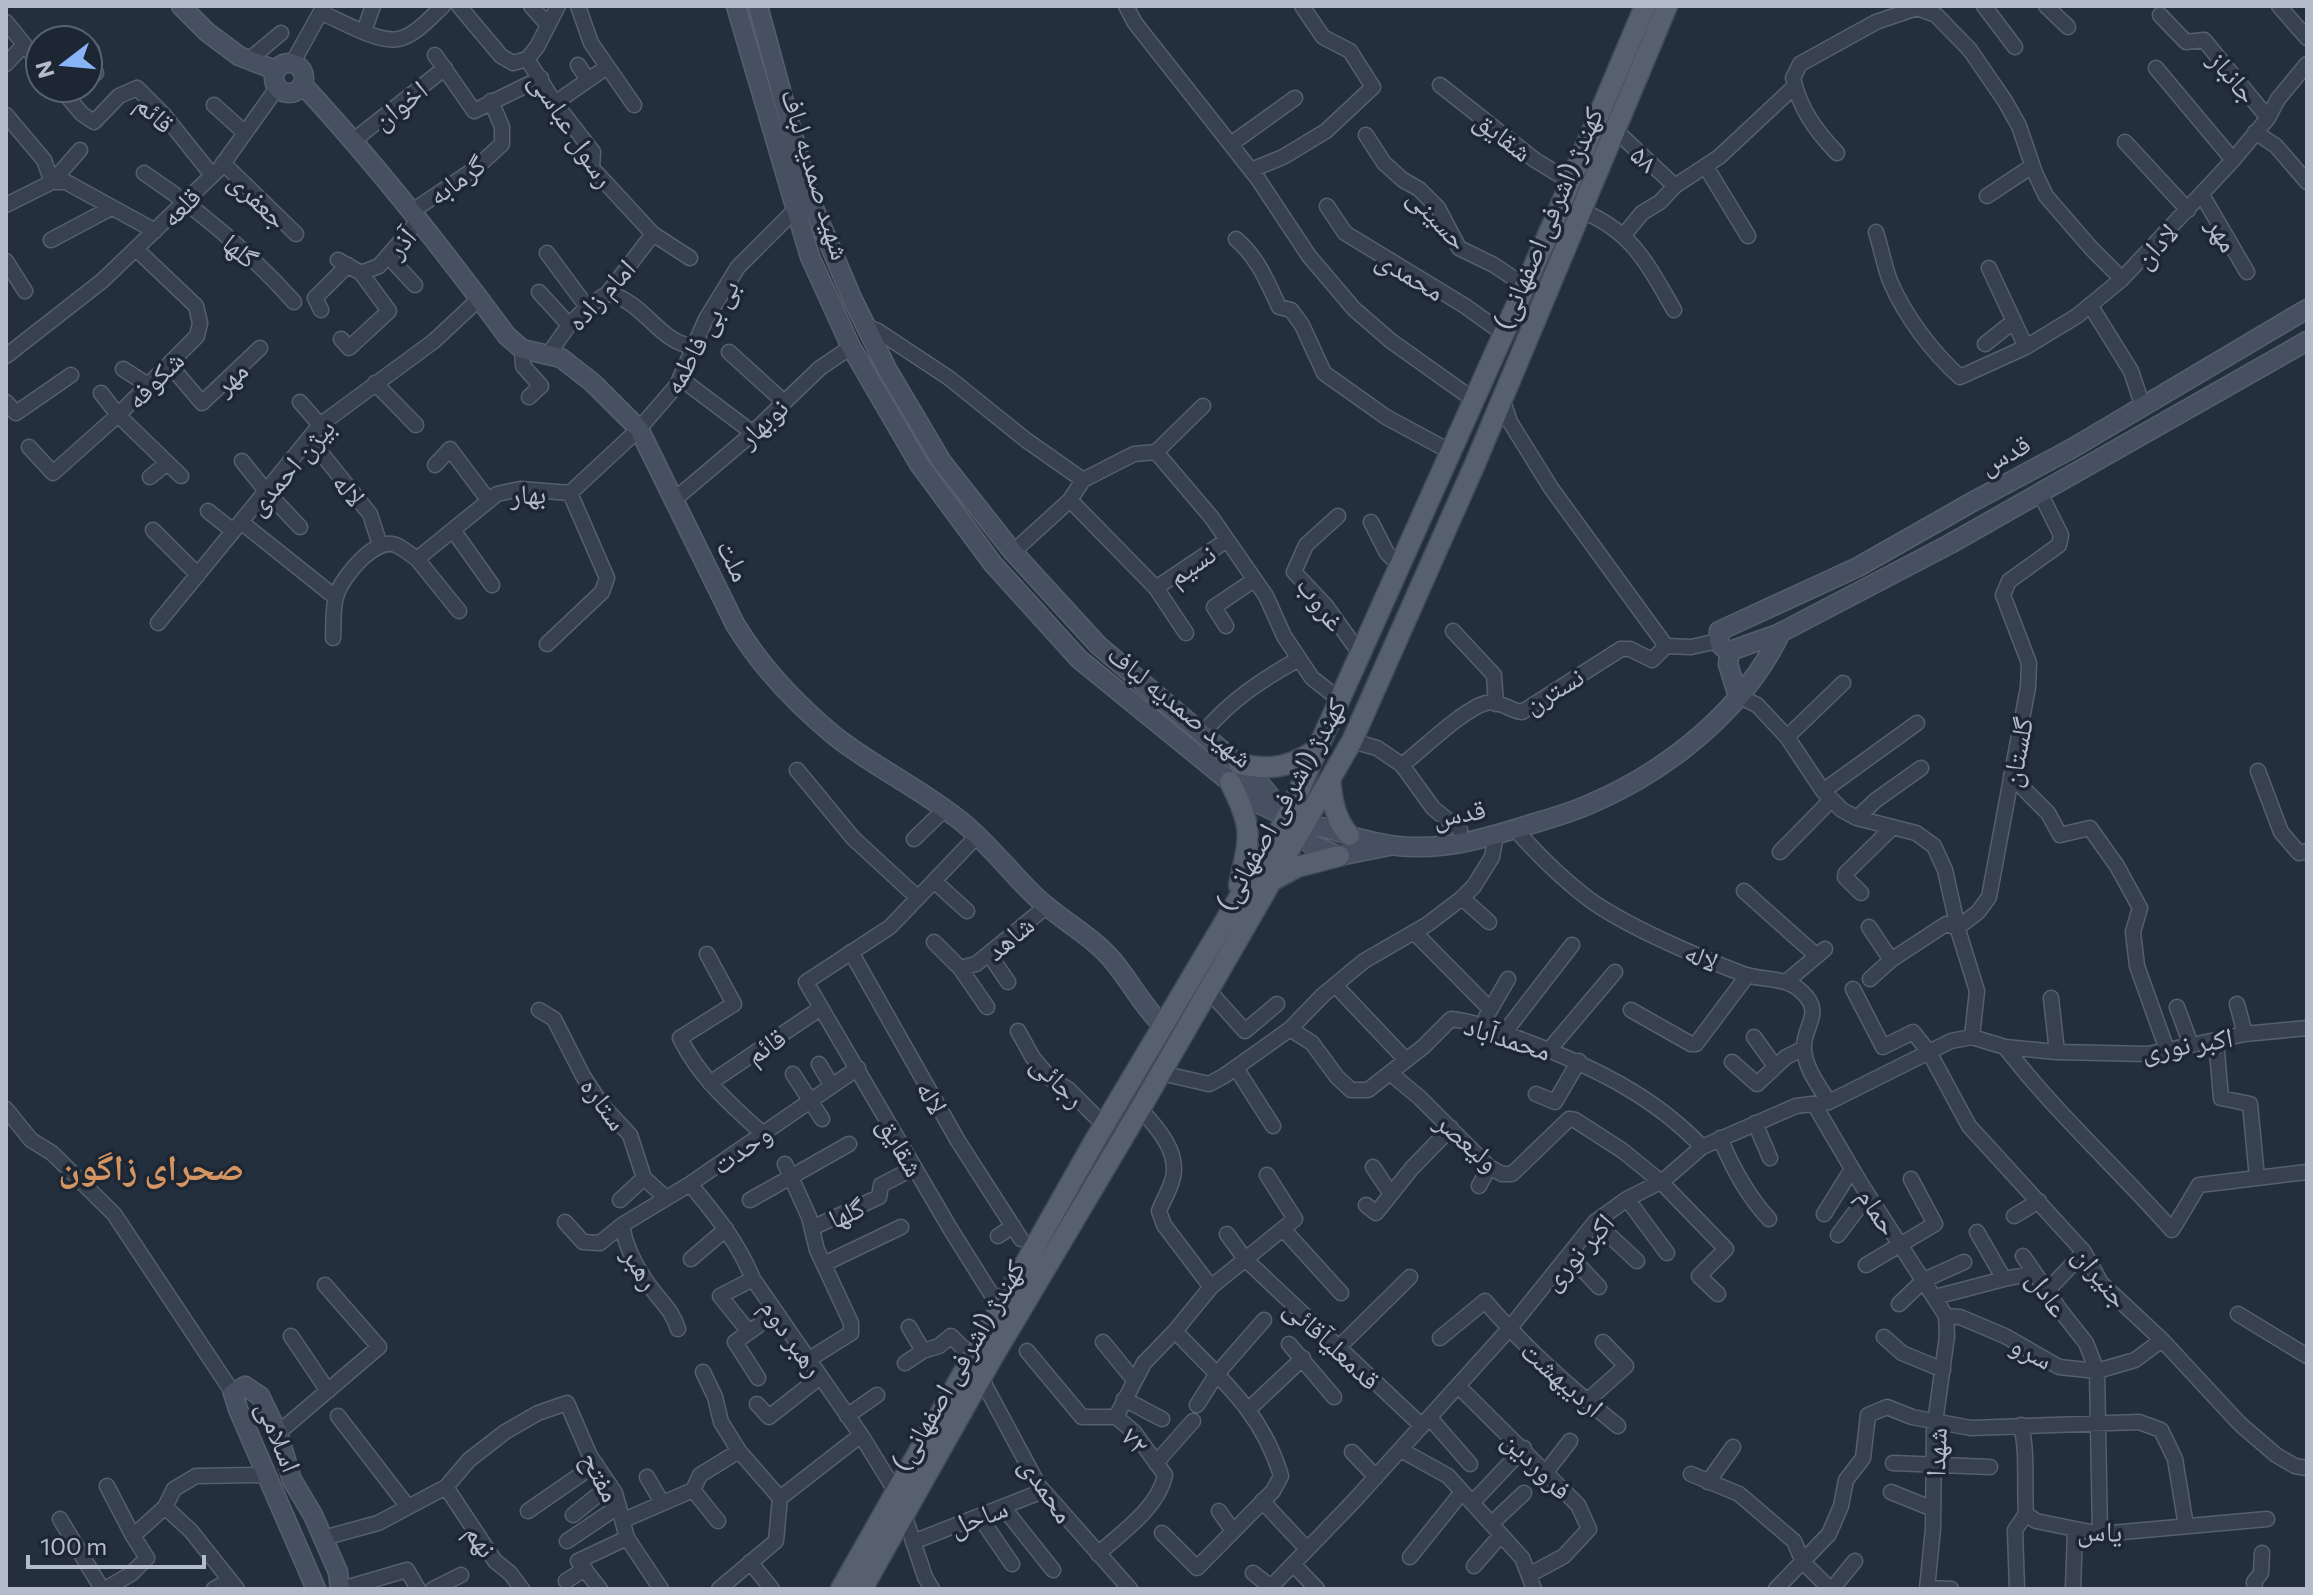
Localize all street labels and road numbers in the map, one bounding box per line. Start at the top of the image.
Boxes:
street label: جانباز [2201,42,2266,109]
street label: رسول عباسی [521,65,623,194]
street label: اخوان [365,72,434,137]
street label: شهید صمدیه لباف [774,84,859,264]
street label: قائم [127,86,183,142]
street label: کهندژ (اشرفی اصفهانی) [1485,101,1611,335]
street label: شقایق [1467,102,1540,170]
street label: ۵۸ [1624,137,1666,179]
street label: گرمابه [420,146,492,211]
street label: جعفری [222,163,296,236]
street label: قلعه [153,179,207,233]
street label: حسینی [1400,179,1477,258]
street label: مهر [2200,210,2247,258]
street label: لادان [2126,215,2185,275]
street label: آذر [377,219,423,265]
street label: گلها [216,225,266,275]
street label: محمدی [1370,240,1451,308]
street label: امام زاده [558,251,644,339]
street label: بی بی فاطمه [655,273,747,400]
street label: شکوفه [118,343,190,415]
street label: مهر [205,353,254,402]
street label: نوبهار [729,390,794,455]
street label: بیژن احمدی [239,411,342,522]
street label: قدس [1972,425,2036,482]
street label: لاله [326,465,374,513]
street label: بهار [508,475,547,511]
street label: ملت [710,533,760,587]
street label: نسیم [1160,536,1223,595]
street label: غروب [1290,569,1354,637]
street label: شهید صمدیه لباف [1101,636,1261,774]
street label: نسترن [1517,658,1590,721]
street label: کهندژ (اشرفی اصفهانی) [1207,691,1355,917]
street label: گلستان [1993,714,2040,790]
street label: قدس [1430,791,1489,835]
street label: شاهد [978,907,1040,967]
street label: لاله [1680,934,1724,978]
street label: محمدآباد [1460,1007,1556,1067]
street label: قائم [738,1019,793,1073]
street label: اکبر نوری [2139,1019,2235,1068]
street label: رجائی [1023,1046,1093,1116]
street label: ستاره [574,1070,636,1136]
street label: لاله [910,1074,956,1120]
street label: ولیعصر [1428,1103,1507,1178]
street label: شقایق [870,1110,933,1183]
street label: وحدت [704,1115,778,1181]
street label: حمام [1849,1181,1907,1243]
street label: گلها [823,1189,870,1235]
street label: اکبر نوری [1534,1205,1621,1297]
street label: جنیران [2066,1238,2137,1315]
street label: رهبر [615,1239,668,1296]
street label: کهندژ (اشرفی اصفهانی) [883,1253,1033,1478]
street label: عادل [2020,1263,2077,1324]
street label: قدمعلیآقائی [1276,1290,1388,1398]
street label: رهبر دوم [751,1291,832,1385]
street label: سرو [2005,1326,2059,1376]
street label: اردیبهشت [1514,1333,1611,1424]
street label: اسلامی [248,1395,310,1478]
street label: ۷۲ [1115,1419,1157,1461]
street label: فروردین [1495,1422,1580,1507]
street label: شهدا [1917,1427,1953,1477]
street label: مفتح [573,1445,629,1508]
street label: محمدی [1013,1449,1083,1530]
street label: ساحل [944,1489,1013,1544]
street label: یاس [2077,1512,2123,1550]
street label: نهم [456,1517,505,1565]

